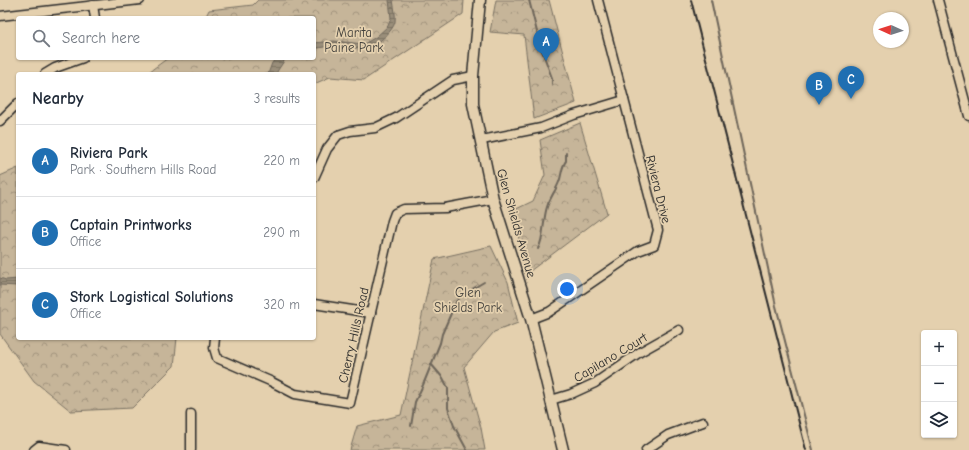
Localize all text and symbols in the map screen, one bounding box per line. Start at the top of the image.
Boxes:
north arrow [873,12,909,48]
search box [16,16,316,60]
park label: Marita Paine Park [324,25,384,55]
icon: search [30,27,52,49]
pin: A [533,28,559,61]
text: Search here [62,29,140,47]
pin: C [838,66,864,99]
pin: B [806,72,832,105]
text: Nearby [32,89,83,108]
text: 3 results [254,91,300,106]
text: Riviera Park [70,144,148,162]
text: A [41,153,49,168]
text: 220 m [263,153,300,168]
street label: Riviera Drive [643,154,674,225]
text: Park · Southern Hills Road [70,162,216,177]
street label: Glen Shields Avenue [494,167,539,280]
text: Captain Printworks [70,216,192,234]
text: B [41,225,49,240]
text: 290 m [263,225,300,240]
text: Office [70,234,101,249]
your location [557,279,577,299]
park label: Glen Shields Park [434,285,503,315]
street label: Cherry Hills Road [335,286,372,384]
text: Stork Logistical Solutions [70,288,233,306]
text: C [41,297,49,312]
text: 320 m [264,297,300,312]
text: Office [70,306,101,321]
street label: Capilano Court [571,329,651,385]
map controls [921,330,957,438]
button: + [921,330,957,366]
button: − [921,366,957,402]
button: layers [921,402,957,438]

